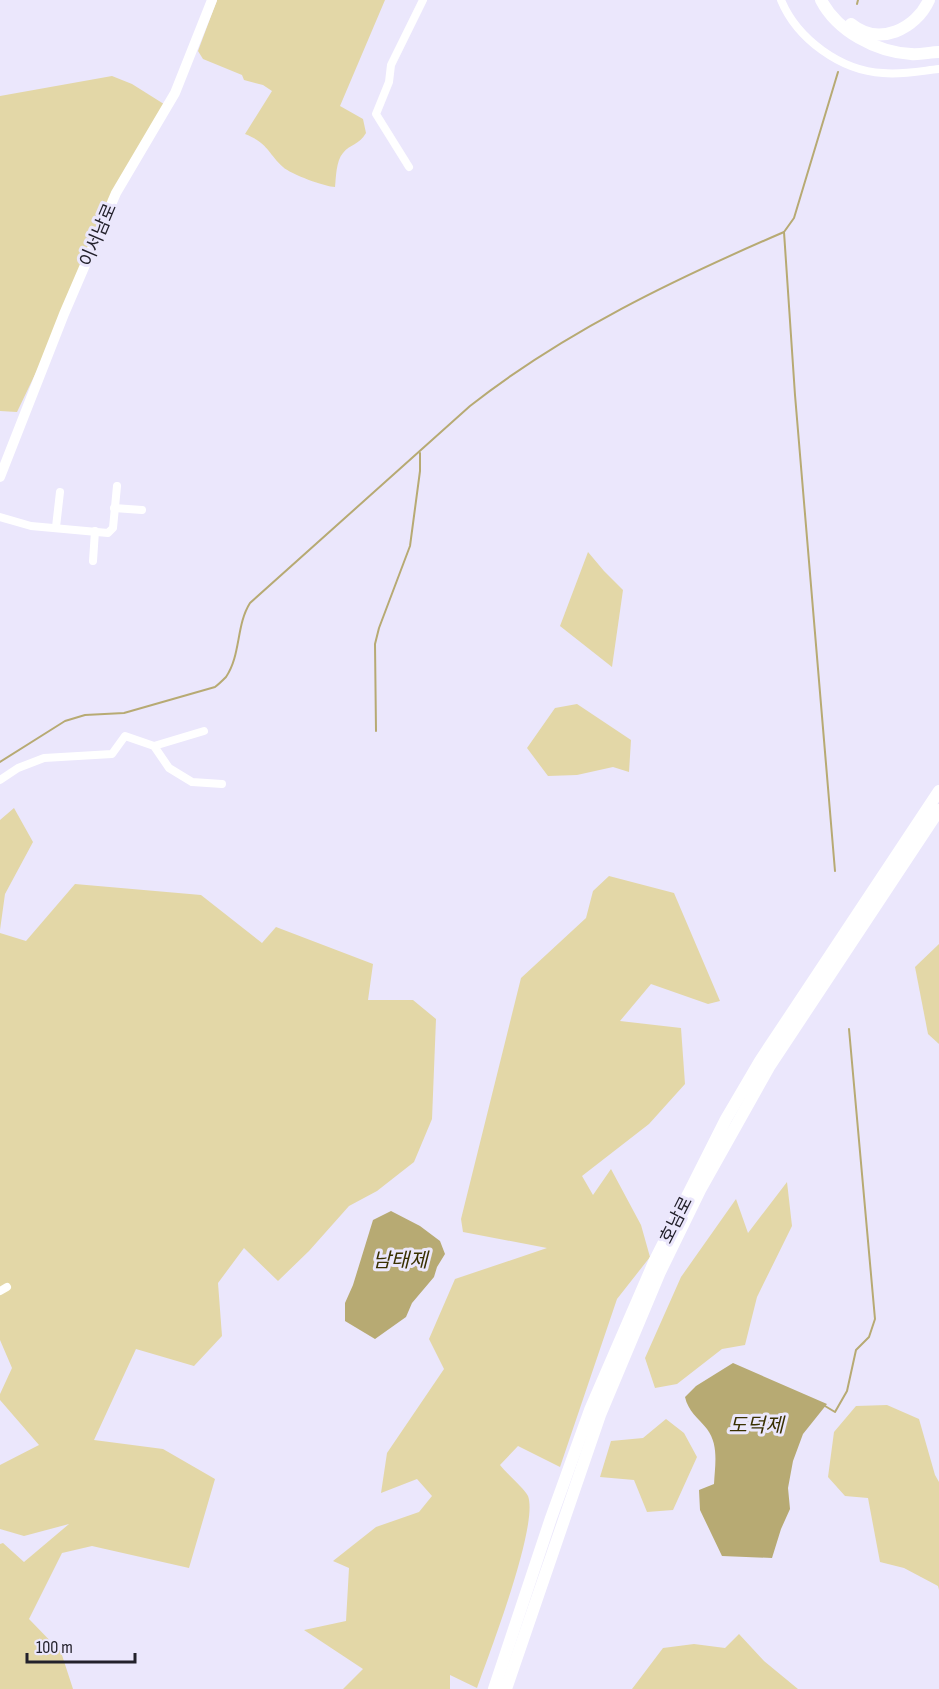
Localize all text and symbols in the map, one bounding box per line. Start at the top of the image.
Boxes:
street label: 이서남로 [76,201,121,270]
street label: 호남로 [656,1193,697,1247]
water label: 남태제 [372,1249,430,1273]
water label: 도덕제 [728,1414,786,1438]
scale bar [27,1626,135,1664]
text: 100 m [36,1637,73,1658]

